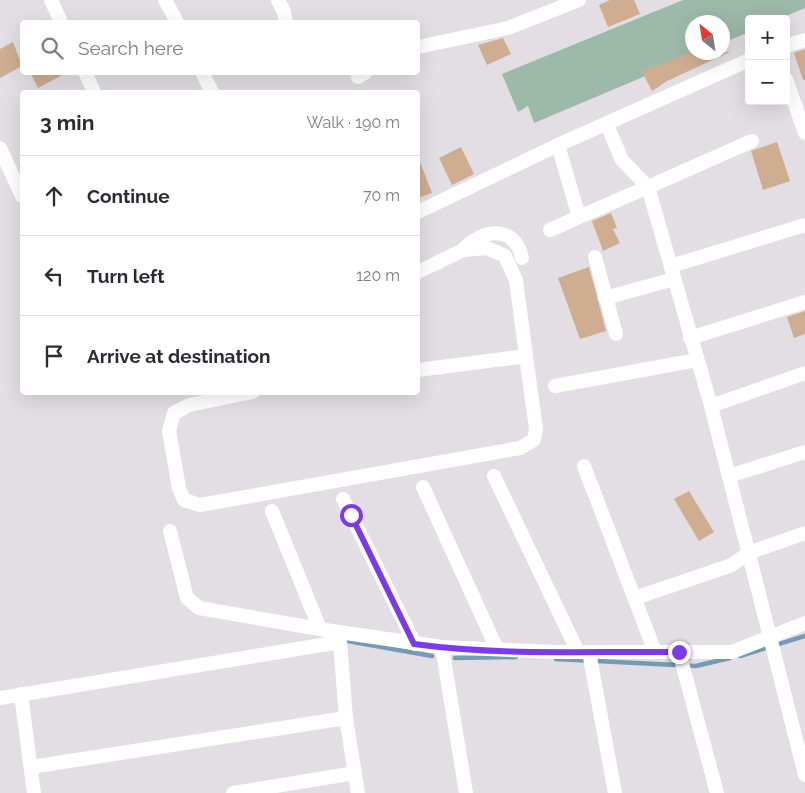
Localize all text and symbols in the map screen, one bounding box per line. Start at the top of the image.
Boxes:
north arrow [685,15,730,60]
map controls [745,15,790,105]
button: + [745,15,790,60]
search box [20,20,420,75]
icon: search [38,34,66,62]
text: Search here [78,37,184,59]
button: − [745,60,790,105]
text: 3 min [40,110,94,135]
text: Walk · 190 m [307,113,400,132]
icon: ahead [40,182,68,210]
text: Continue [87,185,170,207]
text: 70 m [363,186,400,205]
icon: left [40,262,68,290]
text: Turn left [87,265,164,287]
text: 120 m [356,266,400,285]
icon: arrive [40,342,68,370]
text: Arrive at destination [87,345,271,367]
route start [340,504,363,527]
route end [668,641,691,664]

